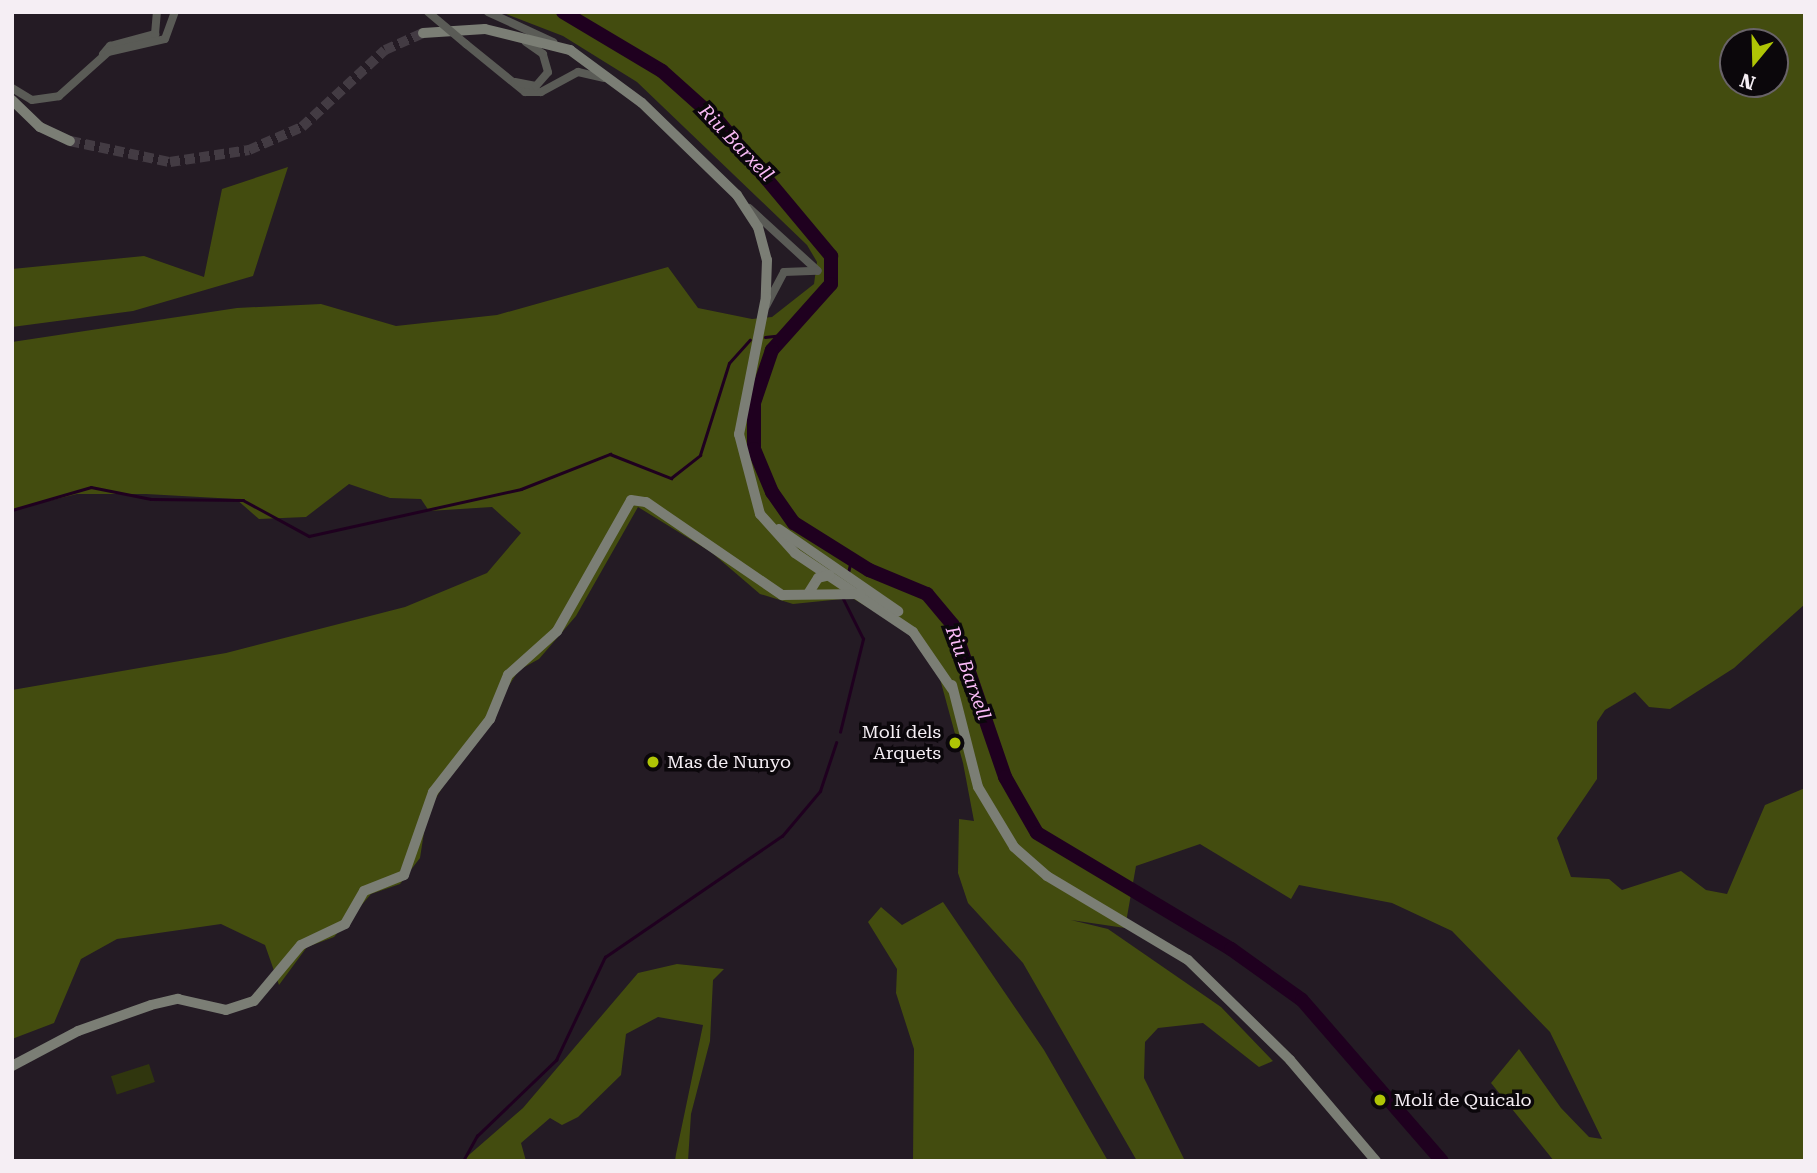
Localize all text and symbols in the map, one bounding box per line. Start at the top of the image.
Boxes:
north arrow [1719,28,1789,98]
text: N [1737,68,1758,95]
water label: Riu Barxell [694,100,778,186]
water label: Riu Barxell [941,623,995,723]
place label: Molí dels Arquets [862,722,941,764]
marker: Molí dels Arquets [947,735,963,751]
place label: Mas de Nunyo [667,751,791,773]
marker: Mas de Nunyo [645,754,661,770]
place label: Molí de Quicalo [1394,1089,1532,1111]
marker: Molí de Quicalo [1372,1092,1388,1108]

